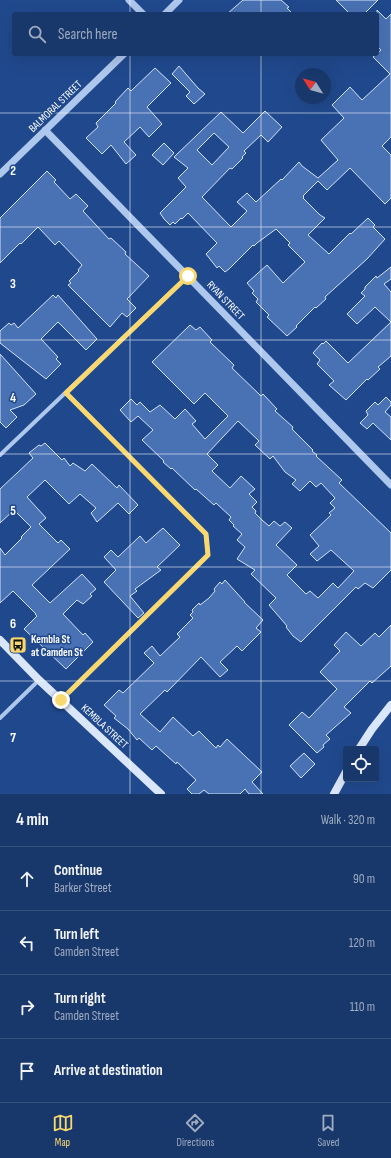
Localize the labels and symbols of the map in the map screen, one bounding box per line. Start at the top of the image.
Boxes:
north arrow [295,68,331,104]
street label: BALMORAL STREET [26,77,85,135]
text: 2 [10,163,16,179]
route start [179,267,197,285]
text: 3 [10,276,16,292]
street label: RYAN STREET [204,278,248,323]
text: 4 [10,390,16,406]
text: 5 [10,503,16,519]
text: 6 [10,616,16,632]
place label: Kembla St at Camden St [31,633,83,659]
bus stop icon: Kembla St at Camden St [8,635,28,655]
route end [52,691,70,709]
street label: KEMBLA STREET [79,701,131,752]
text: 7 [10,730,16,746]

